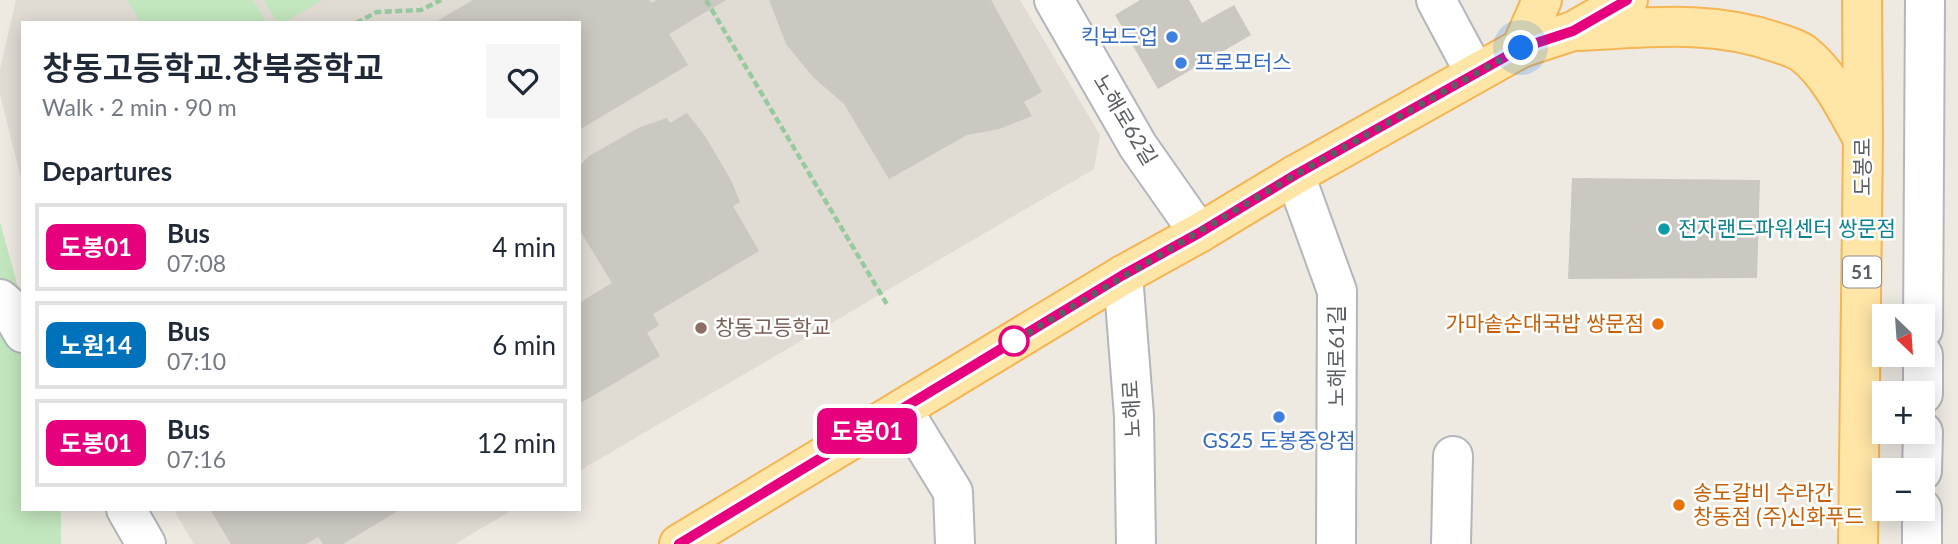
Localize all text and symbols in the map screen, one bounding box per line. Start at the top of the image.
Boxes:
place label: 킥보드업 [1081,23,1158,48]
marker: 킥보드업 [1164,29,1180,45]
your location [1503,30,1538,65]
button: heart [486,44,560,118]
text: 창동고등학교.창북중학교 [42,47,384,87]
place label: 프로모터스 [1195,49,1292,74]
marker: 프로모터스 [1173,55,1189,71]
street label: 노해로62길 [1089,69,1163,169]
text: Walk · 2 min · 90 m [42,93,237,121]
street label: 도봉로 [1849,138,1874,196]
text: Departures [42,155,172,187]
place label: 전자랜드파워센터 쌍문점 [1678,215,1896,240]
text: Bus [167,217,210,249]
marker: 전자랜드파워센터 쌍문점 [1656,221,1672,237]
text: 4 min [492,231,556,263]
text: 도봉01 [60,232,132,261]
text: 07:08 [167,249,226,277]
road number: 51 [1843,256,1881,288]
north arrow [1872,304,1936,368]
map controls [1872,304,1935,521]
street label: 노해로61길 [1323,305,1348,407]
place label: 가마솥순대국밥 쌍문점 [1445,310,1644,335]
place label: 창동고등학교 [715,314,831,339]
text: Bus [167,315,210,347]
marker: 가마솥순대국밥 쌍문점 [1650,316,1666,332]
marker: 창동고등학교 [693,320,709,336]
unlabelled marker [999,326,1029,356]
text: 6 min [492,329,556,361]
text: 노원14 [60,330,132,359]
text: 07:10 [167,347,226,375]
street label: 노해로 [1117,379,1145,439]
button: + [1872,381,1935,444]
line badge: 도봉01 [818,408,916,454]
marker: GS25 도봉중앙점 [1271,409,1287,425]
text: Bus [167,413,210,445]
text: 도봉01 [831,416,903,445]
text: 12 min [477,427,556,459]
place label: GS25 도봉중앙점 [1202,427,1356,452]
text: 도봉01 [60,428,132,457]
text: 07:16 [167,445,226,473]
button: − [1872,458,1935,521]
place label: 송도갈비 수라간 창동점 (주)신화푸드 [1693,479,1864,528]
marker: 송도갈비 수라간 창동점 (주)신화푸드 [1671,497,1687,513]

